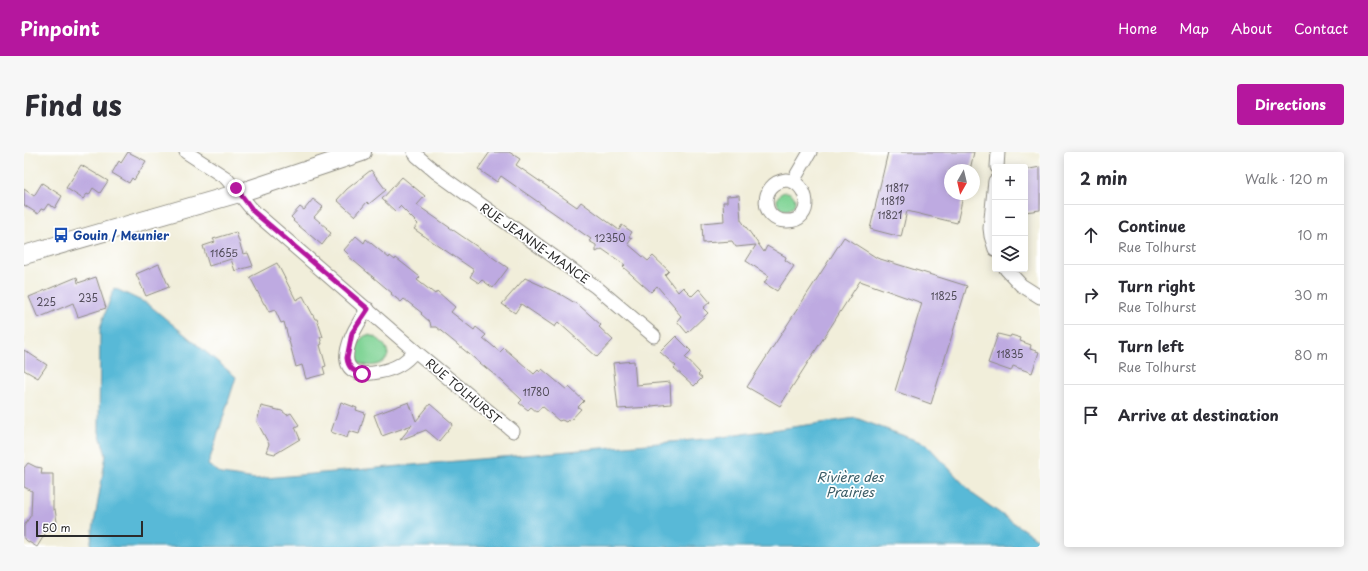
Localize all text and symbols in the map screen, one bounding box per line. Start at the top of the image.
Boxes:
text: Pinpoint [20,14,100,42]
text: Home [1118,18,1157,39]
text: Map [1179,18,1209,39]
text: About [1231,18,1272,39]
text: Contact [1294,18,1348,39]
text: Find us [24,83,122,126]
button: Directions [1237,84,1344,125]
north arrow [944,164,980,200]
map controls [992,164,1028,272]
button: + [992,164,1028,200]
text: 2 min [1080,165,1127,191]
text: Walk · 120 m [1245,169,1328,188]
route end [227,179,245,197]
house number: 11817 [885,180,910,195]
house number: 11819 [881,193,905,208]
street label: RUE JEANNE-MANCE [477,198,593,288]
button: − [992,200,1028,236]
house number: 11821 [877,207,903,222]
text: Continue [1118,214,1186,237]
icon: ahead [1080,224,1102,246]
text: 10 m [1298,225,1328,244]
bus stop icon: Gouin / Meunier [52,226,70,244]
place label: Gouin / Meunier [73,226,170,244]
house number: 12350 [594,230,626,245]
button: layers [992,236,1028,272]
text: Rue Tolhurst [1118,237,1196,256]
house number: 11655 [210,245,238,260]
text: Turn right [1118,274,1195,297]
icon: right [1080,284,1102,306]
text: 30 m [1294,285,1328,304]
house number: 11825 [931,288,957,303]
house number: 235 [78,290,98,305]
house number: 225 [36,294,56,309]
text: Rue Tolhurst [1118,297,1196,316]
text: Turn left [1118,334,1184,357]
icon: left [1080,344,1102,366]
text: 80 m [1294,345,1328,364]
house number: 11835 [997,346,1023,361]
street label: RUE TOLHURST [422,354,506,429]
text: Rue Tolhurst [1118,357,1196,376]
route start [353,365,371,383]
house number: 11780 [522,384,550,399]
text: Arrive at destination [1118,403,1279,426]
icon: arrive [1080,404,1102,426]
water label: Rivière des Prairies [817,467,885,501]
scale bar [36,519,143,538]
text: 50 m [42,519,71,536]

